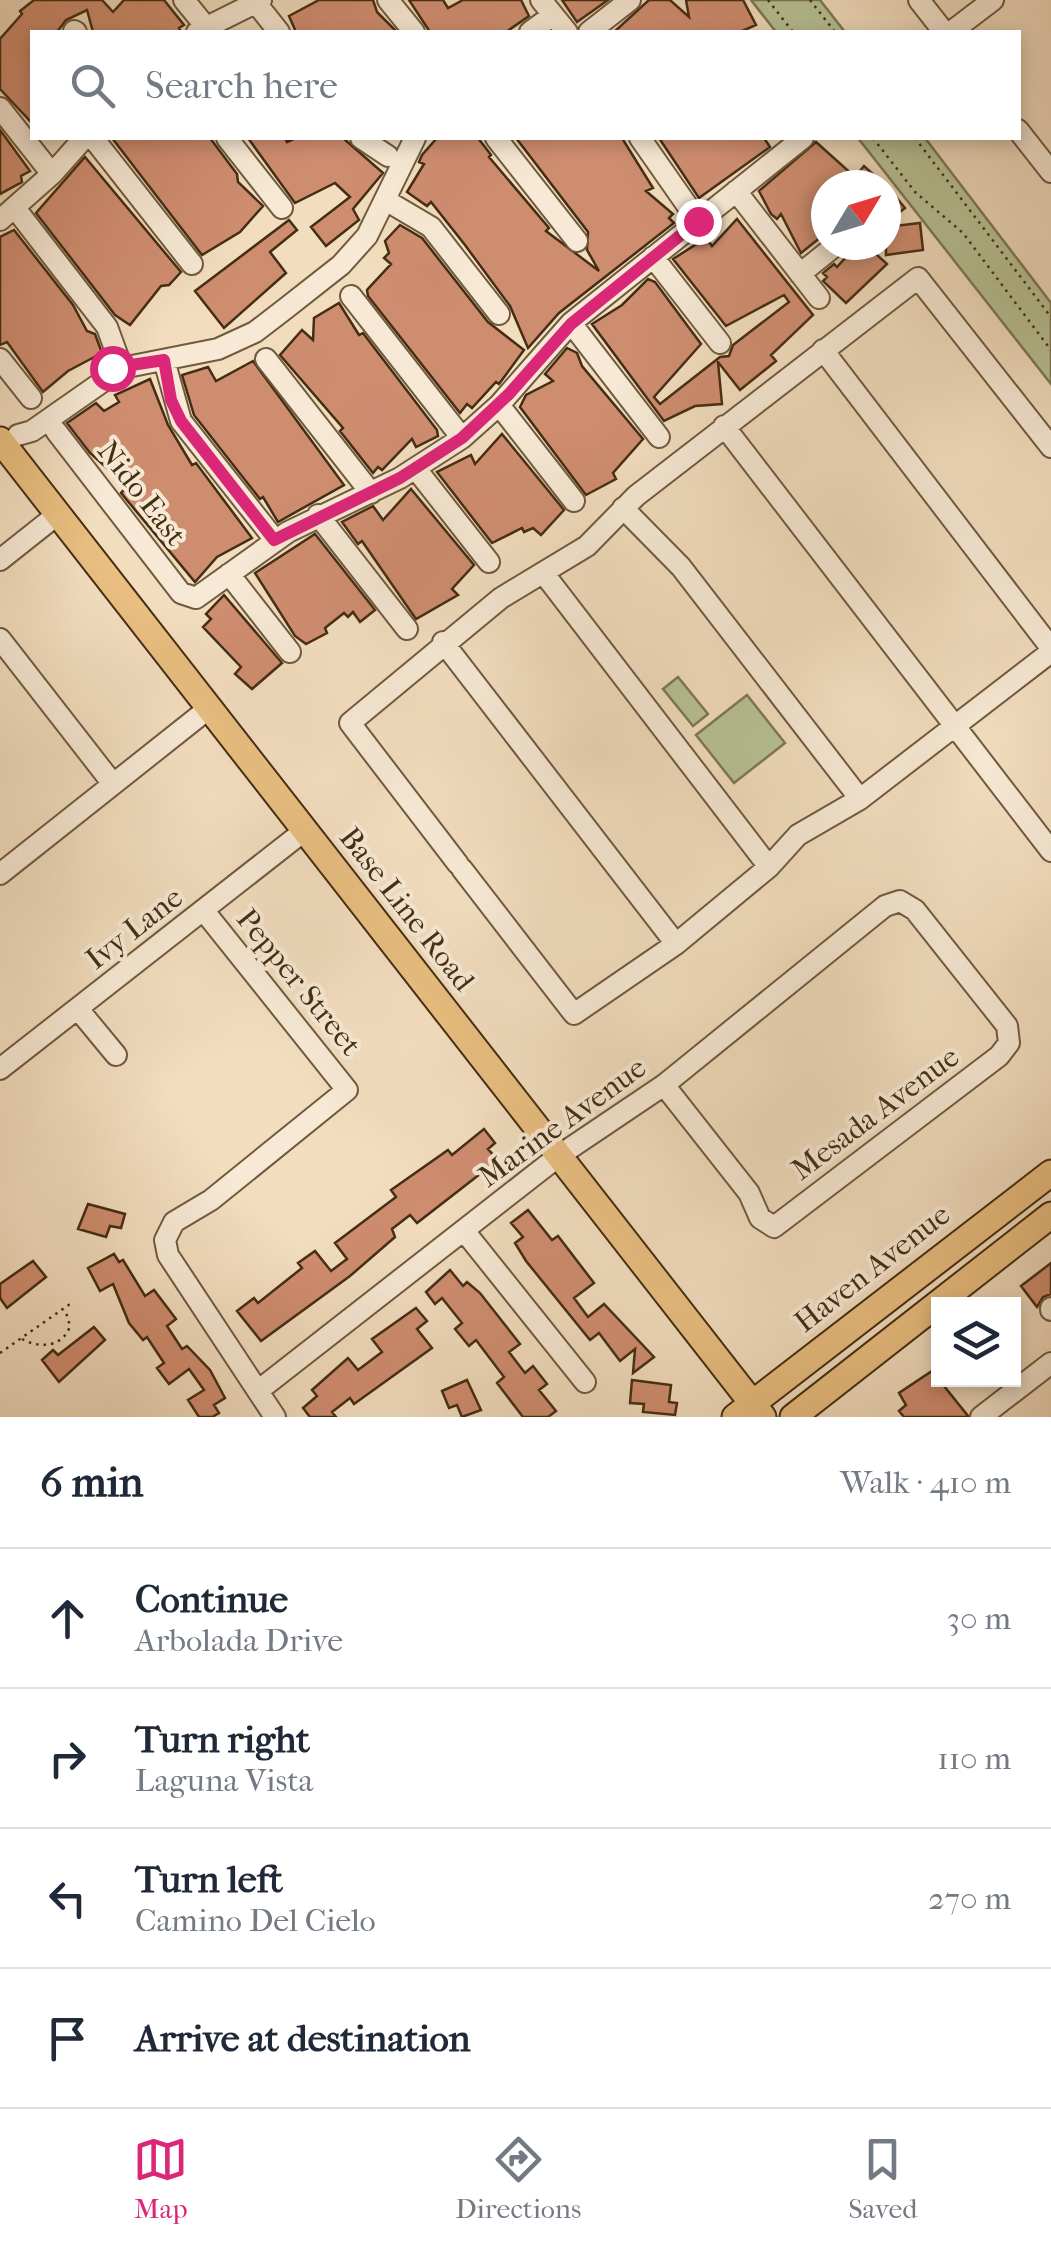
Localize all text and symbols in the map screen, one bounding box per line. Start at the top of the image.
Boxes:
search box [30,30,1021,140]
icon: search [65,58,120,113]
text: Search here [145,63,338,108]
north arrow [811,170,901,260]
route end [676,199,722,245]
route start [90,346,136,392]
street label: Nido East [90,434,193,553]
street label: Base Line Road [332,821,482,999]
street label: Ivy Lane [79,880,190,977]
street label: Pepper Street [229,902,368,1063]
street label: Mesada Avenue [785,1039,966,1188]
street label: Marine Avenue [472,1050,653,1195]
street label: Haven Avenue [788,1197,957,1340]
map controls [931,1297,1021,1387]
button: layers [931,1297,1021,1387]
text: 6 min [40,1458,143,1507]
text: Walk · 410 m [840,1464,1011,1501]
text: Continue [135,1577,288,1622]
icon: ahead [40,1591,95,1646]
text: 30 m [947,1600,1011,1637]
text: Arbolada Drive [135,1622,343,1659]
text: Turn right [135,1717,310,1762]
icon: right [40,1731,95,1786]
text: 110 m [937,1740,1011,1777]
text: Laguna Vista [135,1762,313,1799]
text: Turn left [135,1857,283,1902]
icon: left [40,1871,95,1926]
text: 270 m [928,1880,1011,1917]
text: Camino Del Cielo [135,1902,376,1939]
icon: arrive [40,2011,95,2066]
text: Arrive at destination [135,2016,471,2061]
tab: Map [133,2132,188,2225]
tab: Directions [455,2132,581,2225]
tab: Saved [848,2132,918,2225]

